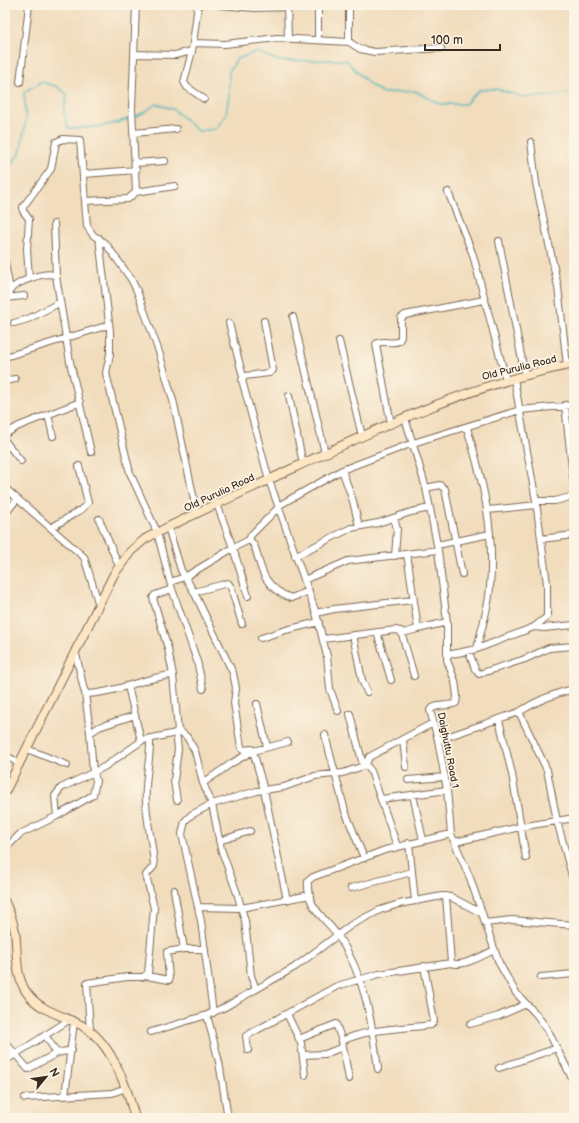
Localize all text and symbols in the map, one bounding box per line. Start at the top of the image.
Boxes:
scale bar [425,26,500,52]
text: 100 m [431,33,463,48]
street label: Old Purulia Road [481,353,558,383]
street label: Old Purulia Road [182,471,257,514]
street label: Daighuttu Road 1 [435,711,461,789]
north arrow [26,1057,66,1097]
text: N [47,1066,62,1079]

